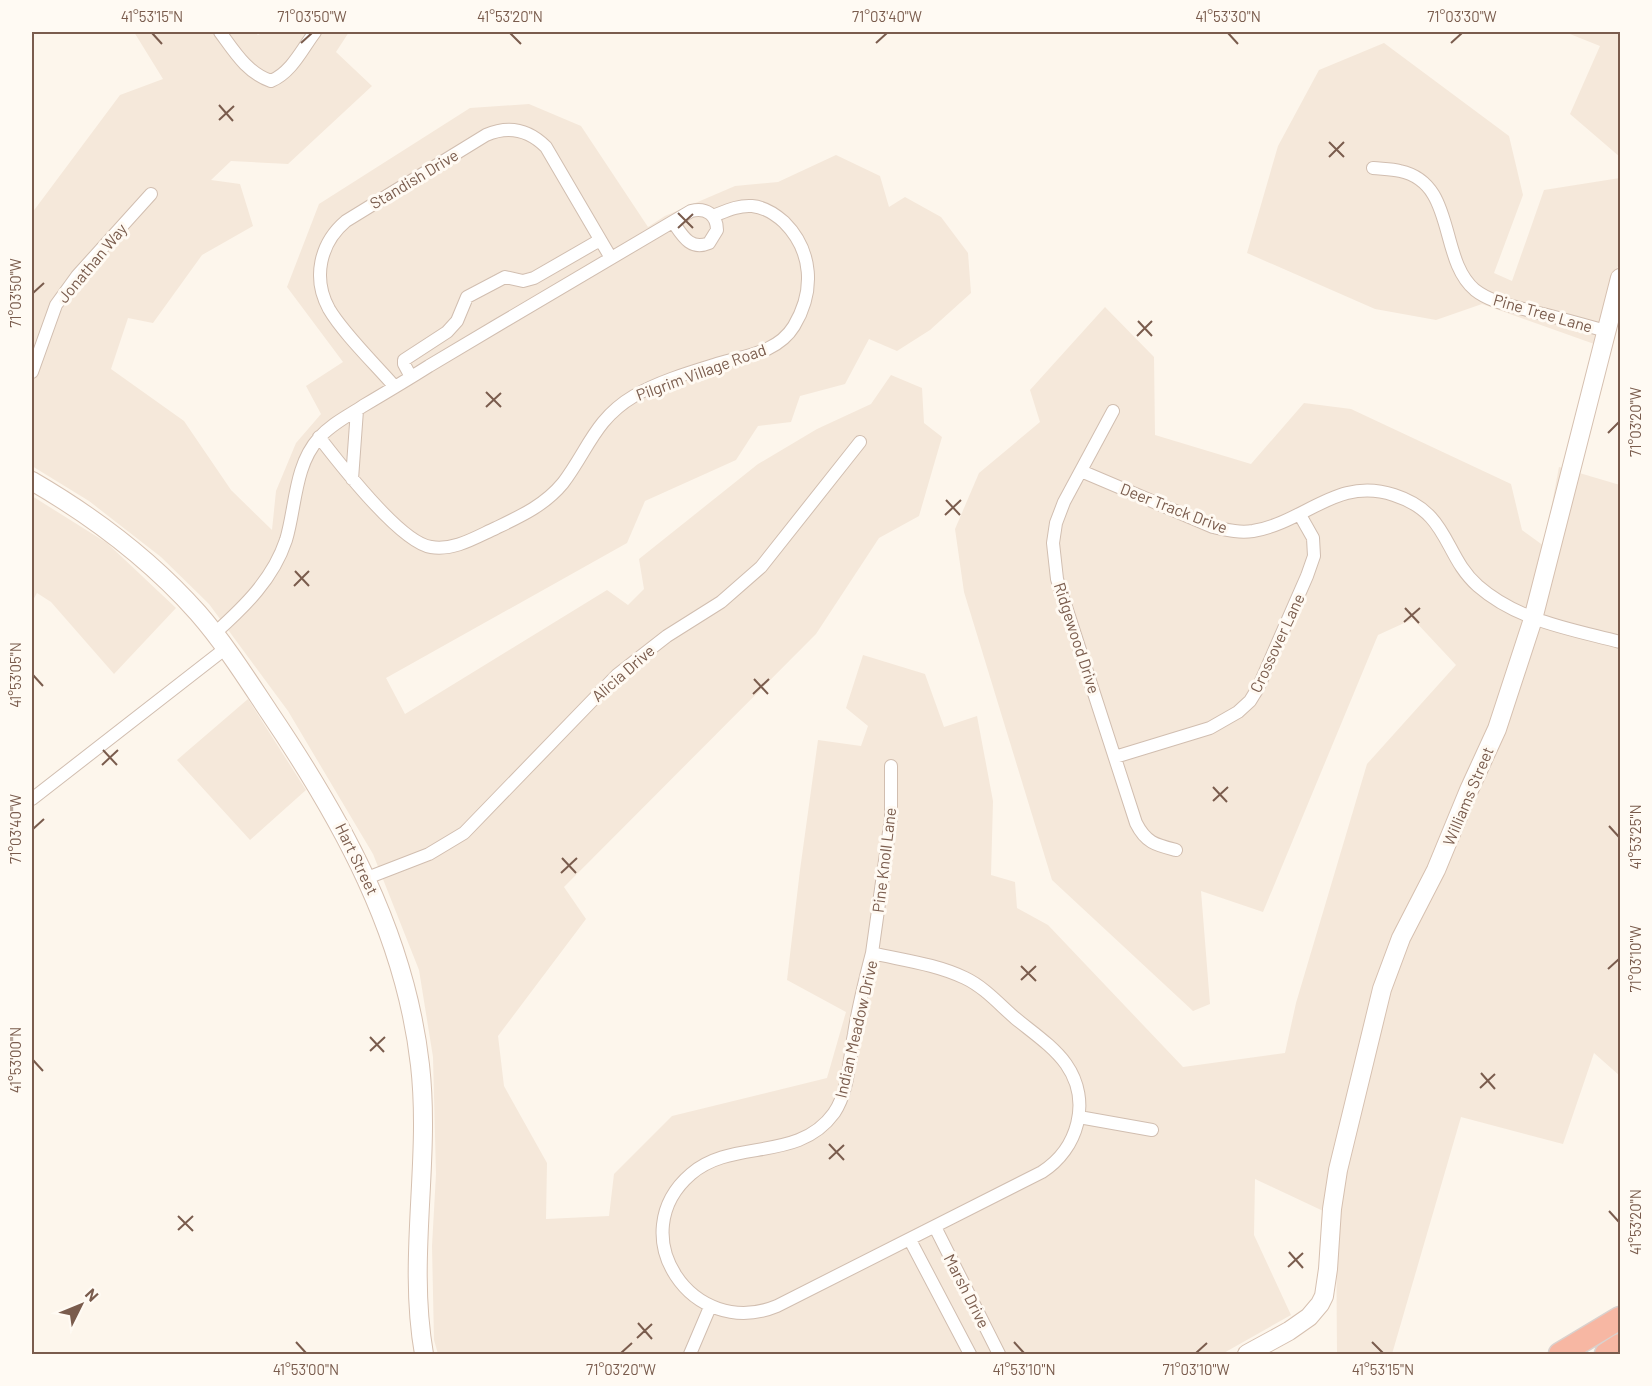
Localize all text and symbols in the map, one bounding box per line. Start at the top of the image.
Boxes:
text: 41°53'15"N [121,7,183,25]
text: 71°03'50"W [277,7,347,25]
text: 41°53'20"N [477,7,543,25]
text: 71°03'40"W [852,7,922,25]
text: 41°53'30"N [1195,7,1261,25]
text: 71°03'30"W [1427,7,1497,25]
street label: Standish Drive [366,145,461,212]
street label: Jonathan Way [53,219,131,306]
text: 71°03'50"W [6,258,24,328]
street label: Pine Tree Lane [1491,289,1595,336]
street label: Pilgrim Village Road [633,339,768,404]
text: 71°03'20"W [1626,387,1644,457]
street label: Deer Track Drive [1118,478,1231,537]
street label: Ridgewood Drive [1051,580,1104,696]
street label: Crossover Lane [1245,590,1308,695]
street label: Alicia Drive [587,640,658,705]
text: 41°53'05"N [6,642,24,708]
street label: Williams Street [1438,744,1497,848]
text: 71°03'40"W [6,794,24,864]
text: 41°53'25"N [1626,804,1644,870]
street label: Pine Knoll Lane [868,806,899,914]
street label: Hart Street [332,820,383,898]
text: 71°03'10"W [1626,925,1644,993]
street label: Indian Meadow Drive [830,958,881,1100]
text: 41°53'00"N [6,1027,24,1093]
text: 41°53'20"N [1626,1189,1644,1255]
street label: Marsh Drive [941,1251,994,1331]
north arrow [51,1275,111,1335]
text: N [82,1284,103,1305]
text: 41°53'00"N [273,1360,339,1378]
text: 71°03'20"W [586,1360,656,1378]
text: 41°53'10"N [992,1360,1056,1378]
text: 71°03'10"W [1162,1360,1230,1378]
text: 41°53'15"N [1352,1360,1414,1378]

